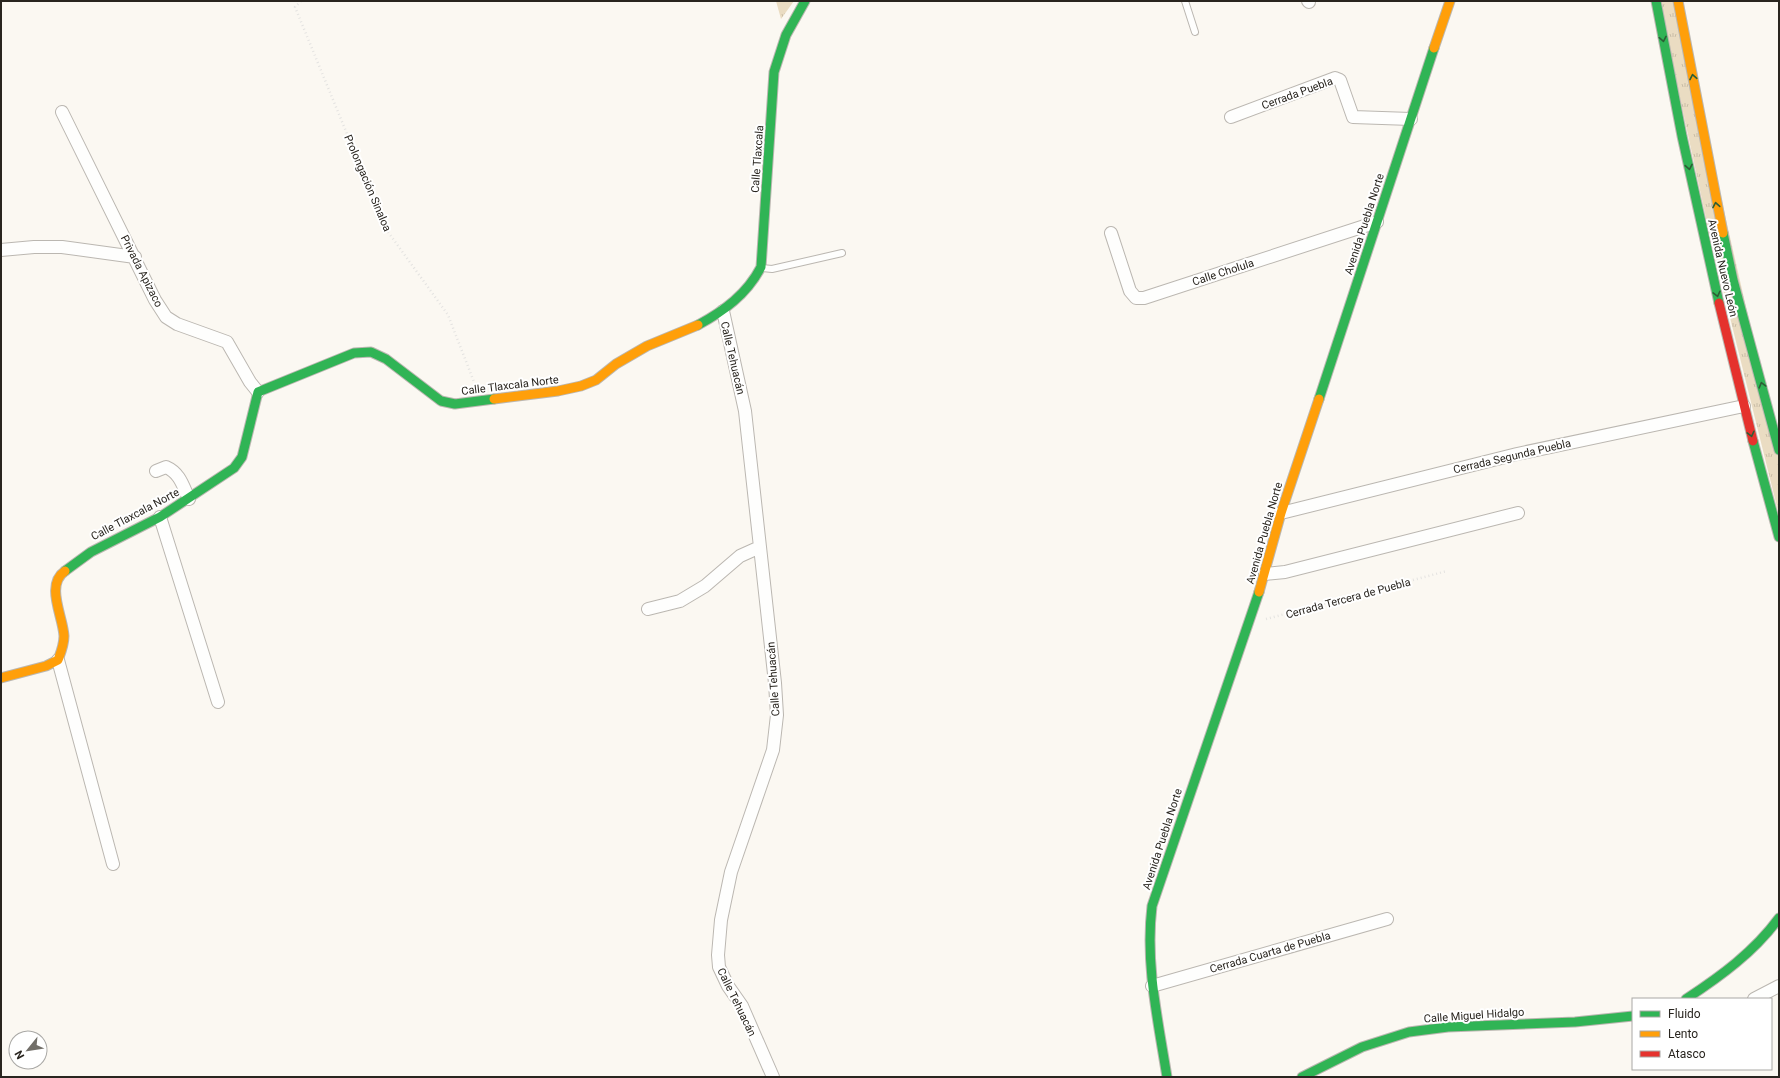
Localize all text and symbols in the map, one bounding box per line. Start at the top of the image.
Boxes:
one-way arrow [1658,36,1667,42]
one-way arrow [1689,74,1697,80]
street label: Cerrada Puebla [1260,75,1335,112]
street label: Calle Tlaxcala [749,125,766,193]
street label: Prolongación Sinaloa [341,133,394,233]
one-way arrow [1684,164,1692,170]
street label: Avenida Puebla Norte [1342,172,1387,276]
one-way arrow [1713,201,1721,208]
street label: Avenida Nuevo León [1705,218,1740,318]
street label: Privada Apizaco [118,233,165,309]
street label: Calle Cholula [1191,256,1256,289]
one-way arrow [1712,290,1720,297]
street label: Calle Tehuacán [718,320,747,396]
street label: Calle Tlaxcala Norte [461,373,560,398]
one-way arrow [1758,382,1766,388]
one-way arrow [1746,430,1755,437]
street label: Cerrada Segunda Puebla [1452,437,1572,476]
street label: Avenida Puebla Norte [1244,480,1285,586]
street label: Calle Tlaxcala Norte [89,486,182,543]
street label: Cerrada Tercera de Puebla [1284,576,1412,621]
street label: Calle Tehuacán [764,641,783,717]
street label: Avenida Puebla Norte [1140,787,1185,891]
street label: Cerrada Cuarta de Puebla [1208,929,1332,976]
street label: Calle Tehuacán [714,966,759,1039]
legend [1632,998,1772,1070]
street label: Calle Miguel Hidalgo [1423,1006,1525,1025]
text: Fluido [1668,1007,1701,1021]
text: Lento [1668,1027,1698,1041]
north arrow [8,1030,48,1070]
text: Atasco [1668,1047,1706,1061]
text: N [12,1048,27,1061]

